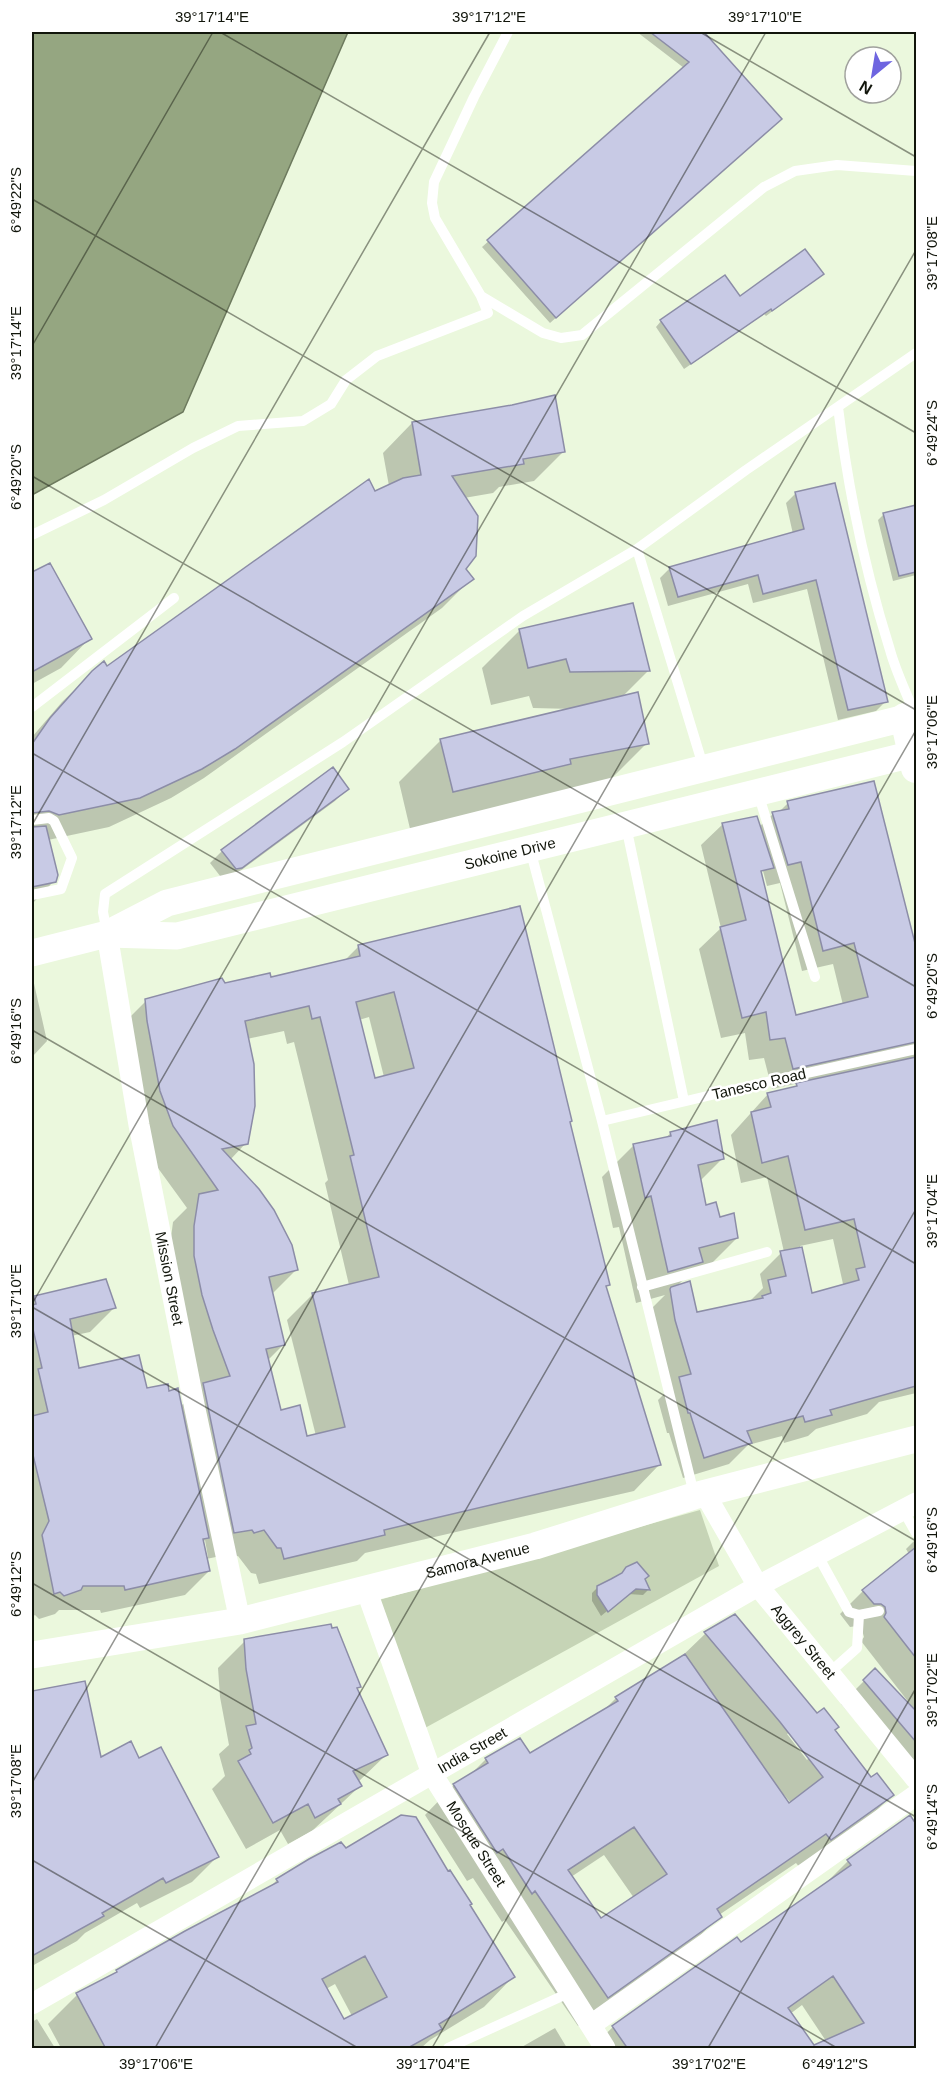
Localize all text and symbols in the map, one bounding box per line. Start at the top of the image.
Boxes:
text: 39°17'14"E [175,8,249,25]
text: 39°17'12"E [452,8,526,25]
text: 39°17'10"E [728,8,802,25]
north arrow [843,45,903,105]
text: N [856,77,875,98]
text: 6°49'22"S [7,167,24,233]
text: 39°17'08"E [923,216,940,290]
text: 39°17'14"E [7,306,24,380]
text: 6°49'24"S [923,400,940,466]
text: 6°49'20"S [7,444,24,510]
text: 39°17'06"E [923,695,940,769]
text: 39°17'12"E [7,785,24,859]
street label: Sokoine Drive [462,834,557,873]
text: 6°49'20"S [923,953,940,1019]
text: 6°49'16"S [7,998,24,1064]
street label: Tanesco Road [710,1064,808,1103]
text: 39°17'04"E [923,1174,940,1248]
street label: Mission Street [152,1230,187,1327]
text: 39°17'10"E [7,1264,24,1338]
text: 6°49'16"S [923,1507,940,1573]
street label: Samora Avenue [424,1539,531,1581]
text: 6°49'12"S [7,1551,24,1617]
street label: Aggrey Street [768,1600,840,1683]
text: 39°17'02"E [923,1653,940,1727]
street label: India Street [434,1723,510,1777]
text: 39°17'08"E [7,1744,24,1818]
text: 6°49'14"S [923,1784,940,1850]
street label: Mosque Street [443,1798,510,1890]
text: 39°17'06"E [119,2055,193,2072]
text: 39°17'04"E [396,2055,470,2072]
text: 39°17'02"E [672,2055,746,2072]
text: 6°49'12"S [802,2055,868,2072]

